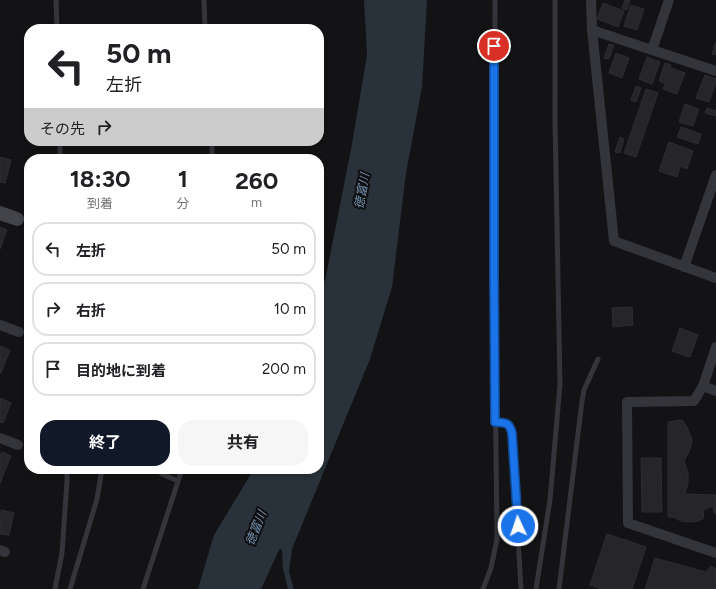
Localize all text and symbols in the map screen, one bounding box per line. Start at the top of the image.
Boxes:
pin [477,29,511,63]
icon: arrive [483,35,505,57]
text: 50 m [106,36,172,70]
icon: left [40,40,92,92]
text: 左折 [106,74,142,96]
icon: right [93,116,115,138]
text: その先 [40,120,85,138]
text: 18:30 [70,164,131,193]
text: 1 [178,164,188,193]
text: 260 [235,166,278,195]
water label: 徳富川 [352,170,372,210]
text: m [251,195,262,210]
text: 到着 [87,196,113,211]
text: 分 [176,196,189,211]
icon: left [42,238,64,260]
text: 50 m [271,240,306,258]
text: 左折 [76,242,106,260]
icon: right [42,298,64,320]
text: 10 m [274,300,306,318]
text: 右折 [76,302,106,320]
icon: arrive [42,358,64,380]
text: 200 m [262,360,306,378]
text: 目的地に到着 [76,362,166,380]
button: 終了 [40,420,170,466]
button: 共有 [178,420,308,466]
position arrow [497,505,539,547]
water label: 徳富川 [243,507,270,547]

